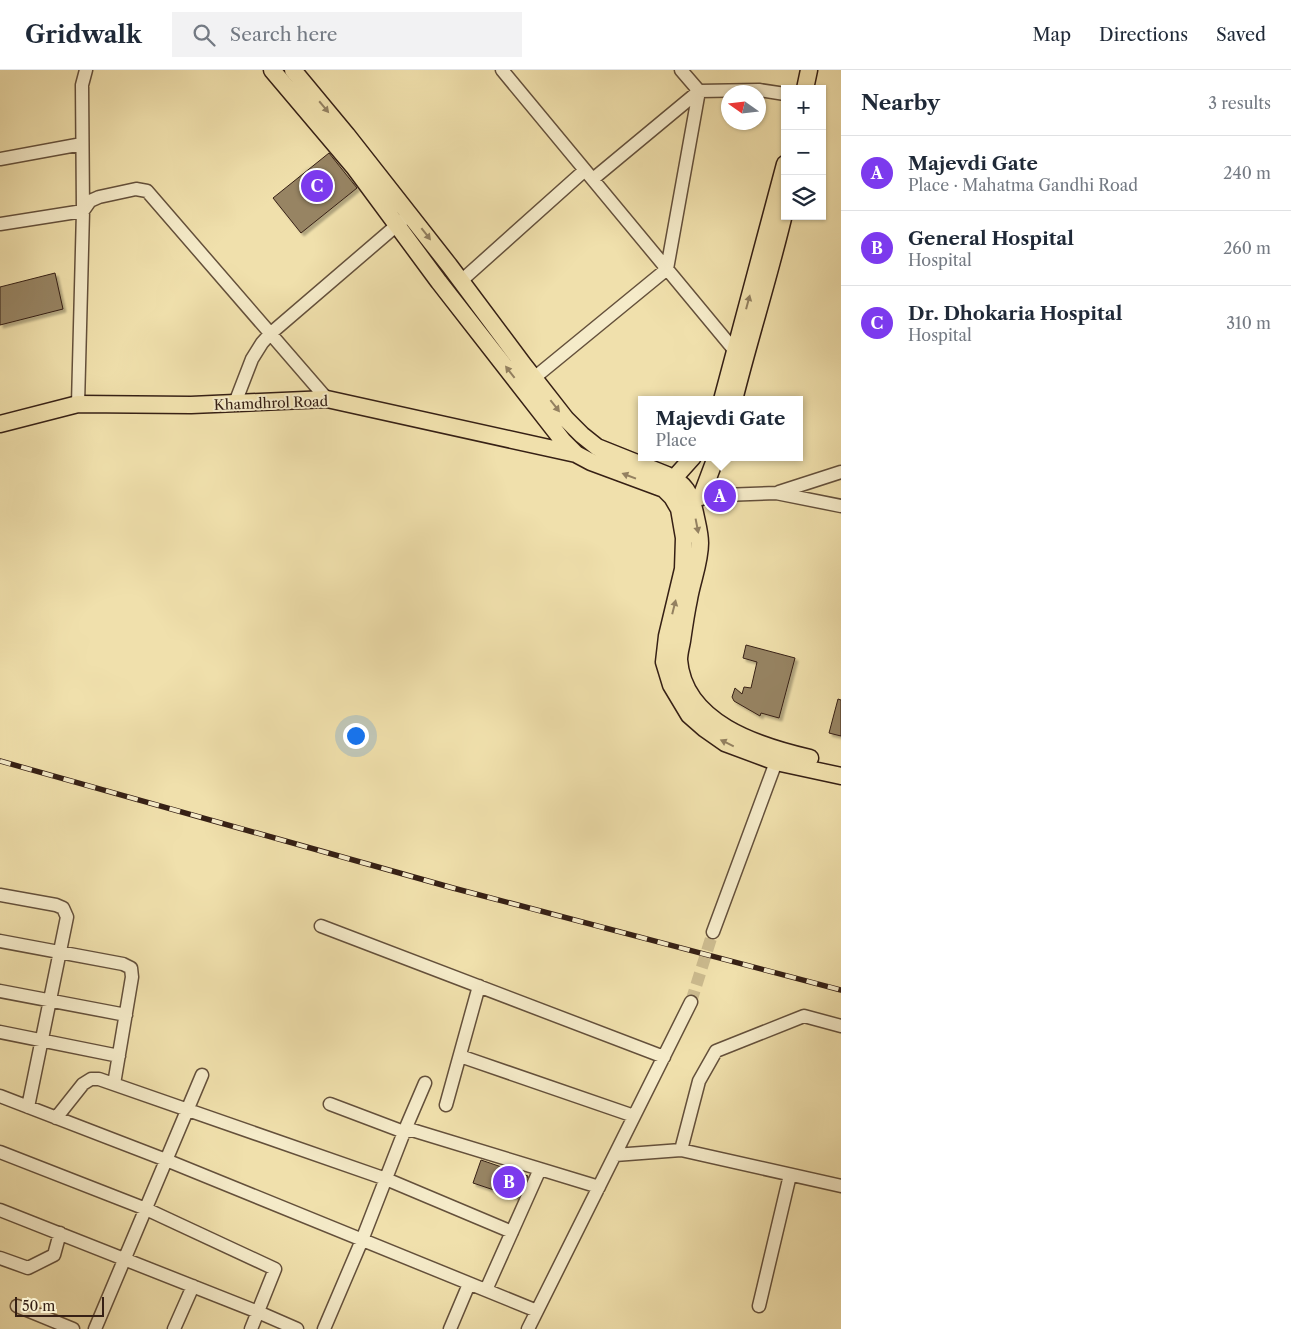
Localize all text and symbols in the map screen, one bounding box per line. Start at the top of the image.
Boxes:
search box [172,12,522,57]
text: Gridwalk [25,20,142,49]
icon: search [190,21,218,49]
text: Search here [230,23,338,46]
text: Map [1032,24,1071,46]
text: Directions [1099,24,1188,46]
text: Saved [1216,24,1266,46]
north arrow [721,85,766,130]
map controls [781,85,826,220]
button: + [781,85,826,130]
text: Nearby [861,90,940,115]
text: 3 results [1208,93,1271,113]
one-way arrow [319,101,330,114]
button: − [781,130,826,175]
text: Majevdi Gate [908,152,1038,175]
text: A [871,163,883,183]
text: 240 m [1223,163,1271,183]
pin: C [301,167,333,205]
button: layers [781,175,826,220]
text: Place · Mahatma Gandhi Road [908,175,1138,195]
text: General Hospital [908,227,1074,250]
one-way arrow [420,228,431,241]
text: B [871,238,883,258]
text: 260 m [1223,238,1271,258]
text: Hospital [908,250,972,270]
one-way arrow [744,294,752,310]
text: Dr. Dhokaria Hospital [908,302,1122,325]
text: C [871,313,883,333]
text: 310 m [1226,313,1271,333]
text: Hospital [908,325,972,345]
one-way arrow [504,366,515,379]
street label: Khamdhrol Road [214,392,329,414]
popup [638,396,803,461]
one-way arrow [550,399,561,412]
text: Majevdi Gate [656,407,785,430]
text: Place [656,430,697,450]
one-way arrow [621,472,636,479]
pin: A [704,477,736,515]
one-way arrow [694,519,702,535]
one-way arrow [670,600,678,615]
your location [343,723,369,749]
one-way arrow [720,739,735,747]
pin: B [493,1163,525,1201]
scale bar [15,1294,104,1317]
text: 50 m [22,1297,55,1315]

